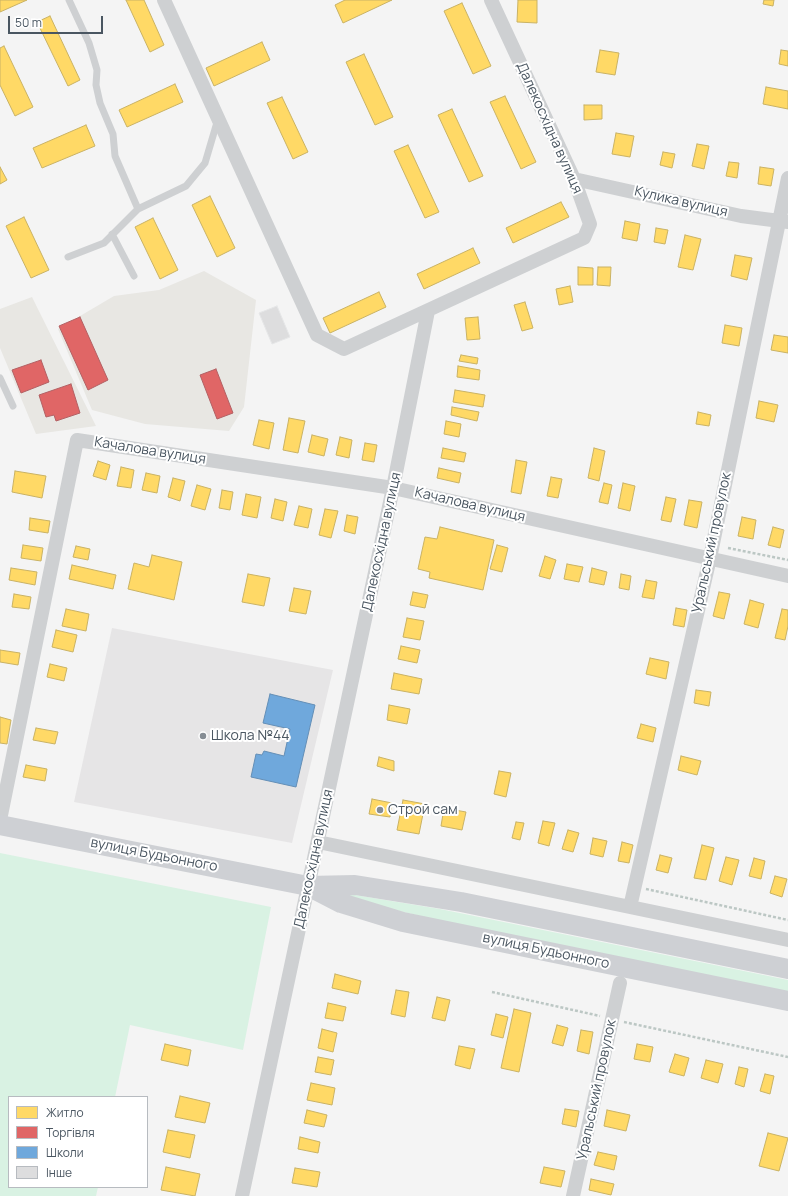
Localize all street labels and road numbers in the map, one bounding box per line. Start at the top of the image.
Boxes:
street label: Далекосхідна вулиця [512,60,586,196]
street label: Кулика вулиця [633,183,729,221]
street label: Качалова вулиця [93,434,207,468]
street label: Далекосхідна вулиця [359,471,405,613]
street label: Уральський провулок [689,471,735,615]
street label: Качалова вулиця [413,484,527,526]
street label: Далекосхідна вулиця [291,788,337,930]
street label: вулиця Будьонного [89,834,219,876]
street label: вулиця Будьонного [481,929,611,973]
street label: Уральський провулок [574,1018,620,1162]

